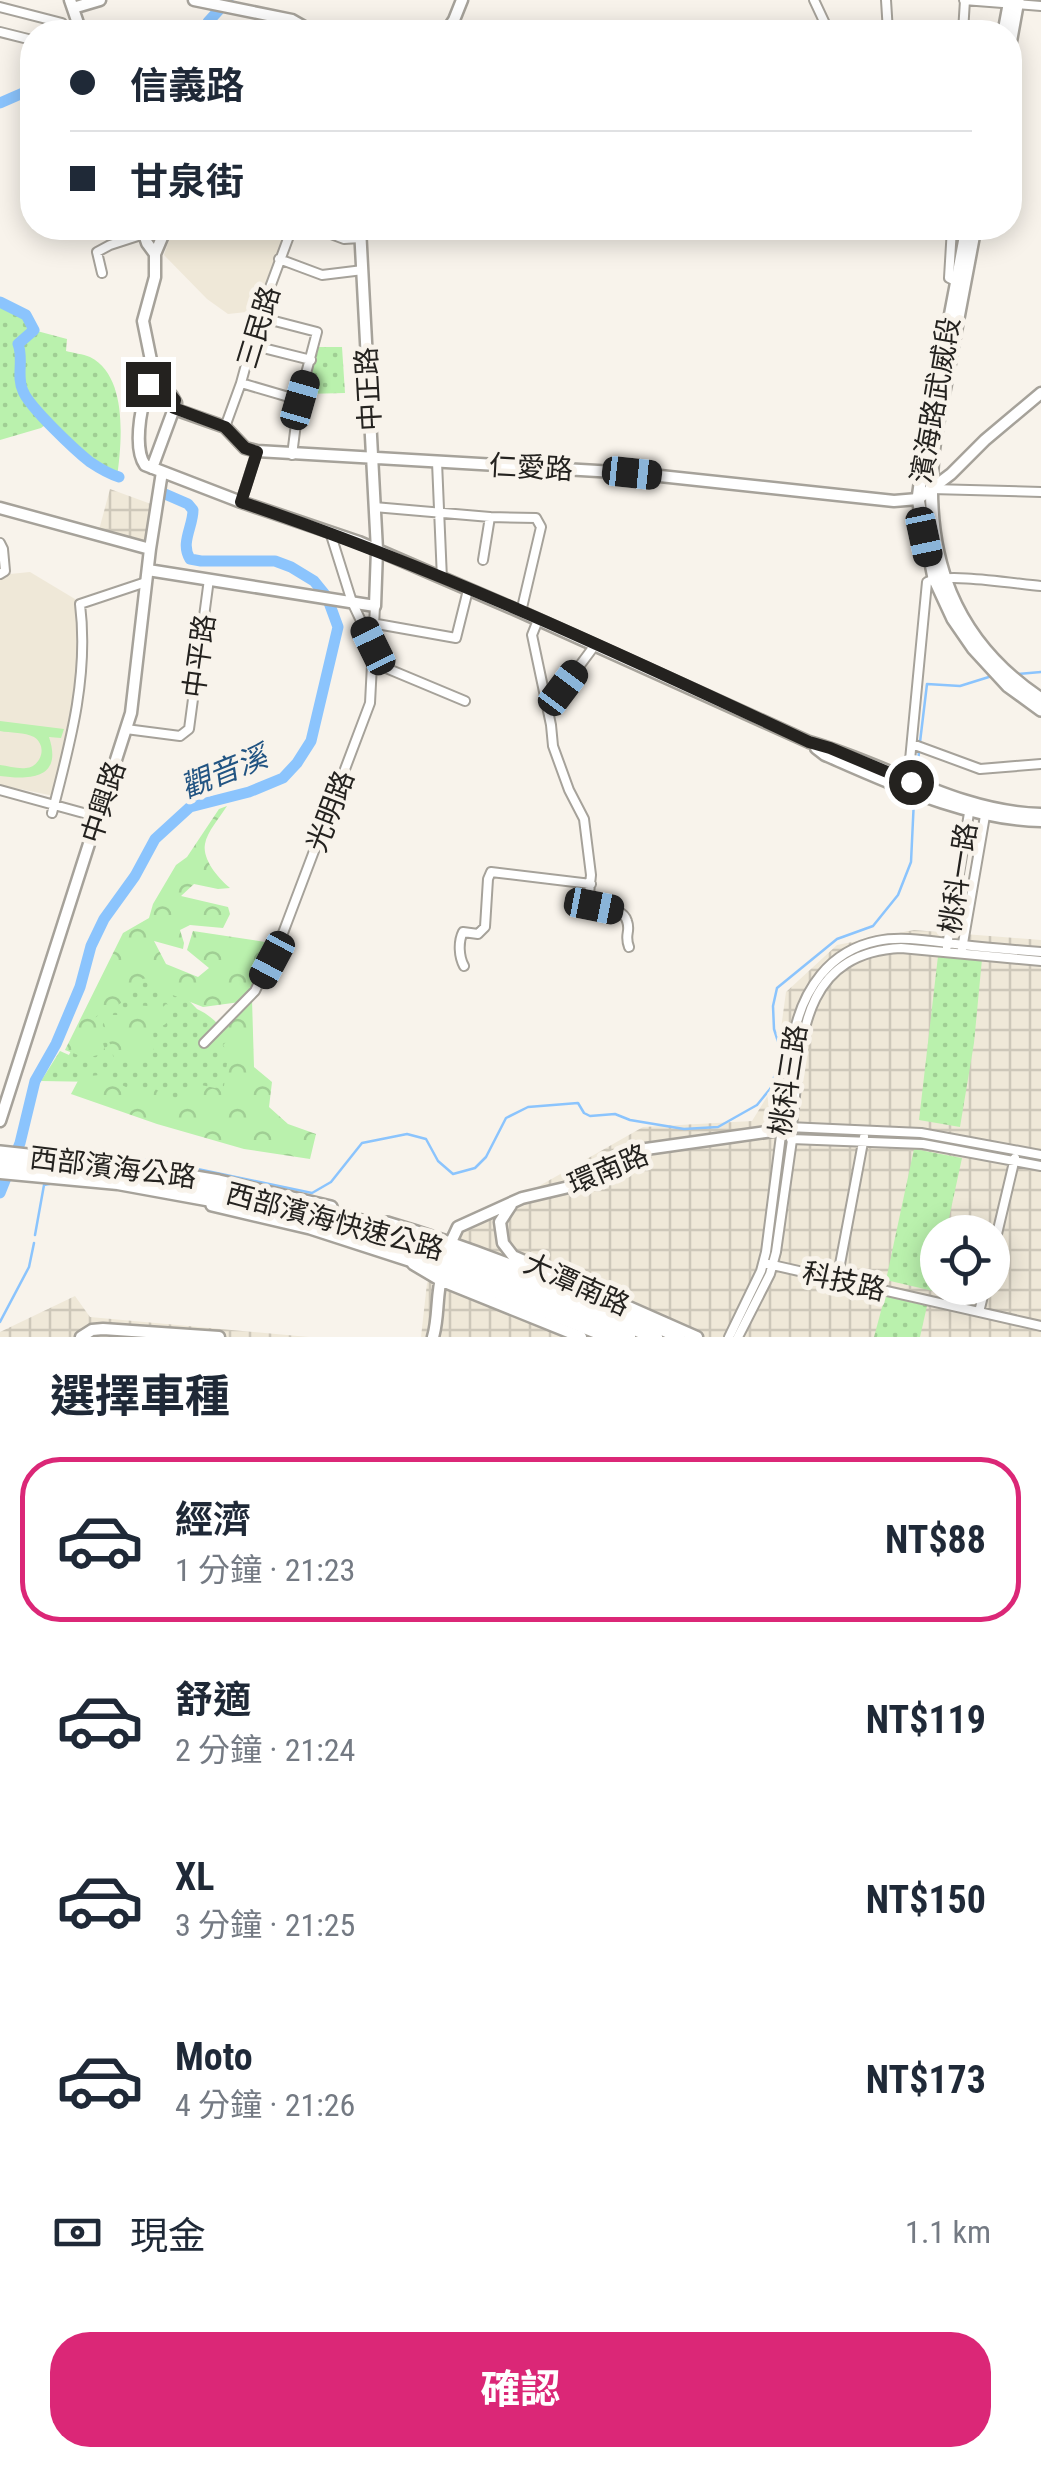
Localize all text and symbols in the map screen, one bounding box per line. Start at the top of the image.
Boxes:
text: 信義路 [130,64,244,108]
text: 甘泉街 [130,160,244,204]
street label: 三民路 [230,282,287,372]
street label: 濱海路武威段 [905,314,966,486]
street label: 中正路 [350,346,387,432]
route end [126,362,171,407]
car [277,367,323,433]
street label: 仁愛路 [488,449,574,486]
car [601,455,663,491]
car [903,505,945,569]
street label: 中平路 [177,612,222,700]
car [346,612,400,680]
car [533,655,593,721]
water label: 觀音溪 [176,737,276,805]
street label: 中興路 [75,757,132,847]
route start [889,760,934,805]
street label: 光明路 [300,766,361,856]
street label: 桃科一路 [933,820,984,936]
car [562,886,626,926]
car [245,926,299,994]
street label: 桃科三路 [763,1022,814,1138]
street label: 環南路 [563,1138,653,1201]
street label: 西部濱海公路 [28,1141,198,1194]
street label: 西部濱海快速公路 [222,1177,447,1266]
map controls [920,1215,1010,1305]
button: locate [920,1215,1010,1305]
street label: 大潭南路 [519,1247,635,1322]
street label: 科技路 [799,1256,889,1307]
text: 選擇車種 [50,1370,230,1423]
icon: car [55,1495,145,1585]
text: 經濟 [175,1498,251,1542]
text: NT$88 [885,1518,986,1562]
text: 1 分鐘 · 21:23 [175,1551,355,1589]
icon: car [55,1675,145,1765]
text: 舒適 [175,1678,251,1722]
text: NT$119 [866,1698,986,1742]
text: 2 分鐘 · 21:24 [175,1731,355,1769]
icon: car [55,1855,145,1945]
text: XL [175,1855,214,1899]
text: NT$150 [866,1878,986,1922]
text: 3 分鐘 · 21:25 [175,1906,355,1944]
icon: car [55,2035,145,2125]
text: Moto [175,2035,253,2079]
text: NT$173 [866,2058,986,2102]
text: 4 分鐘 · 21:26 [175,2086,355,2124]
icon: cash [50,2205,105,2260]
text: 1.1 km [905,2213,991,2251]
text: 現金 [130,2214,206,2258]
button: 確認 [50,2332,991,2447]

